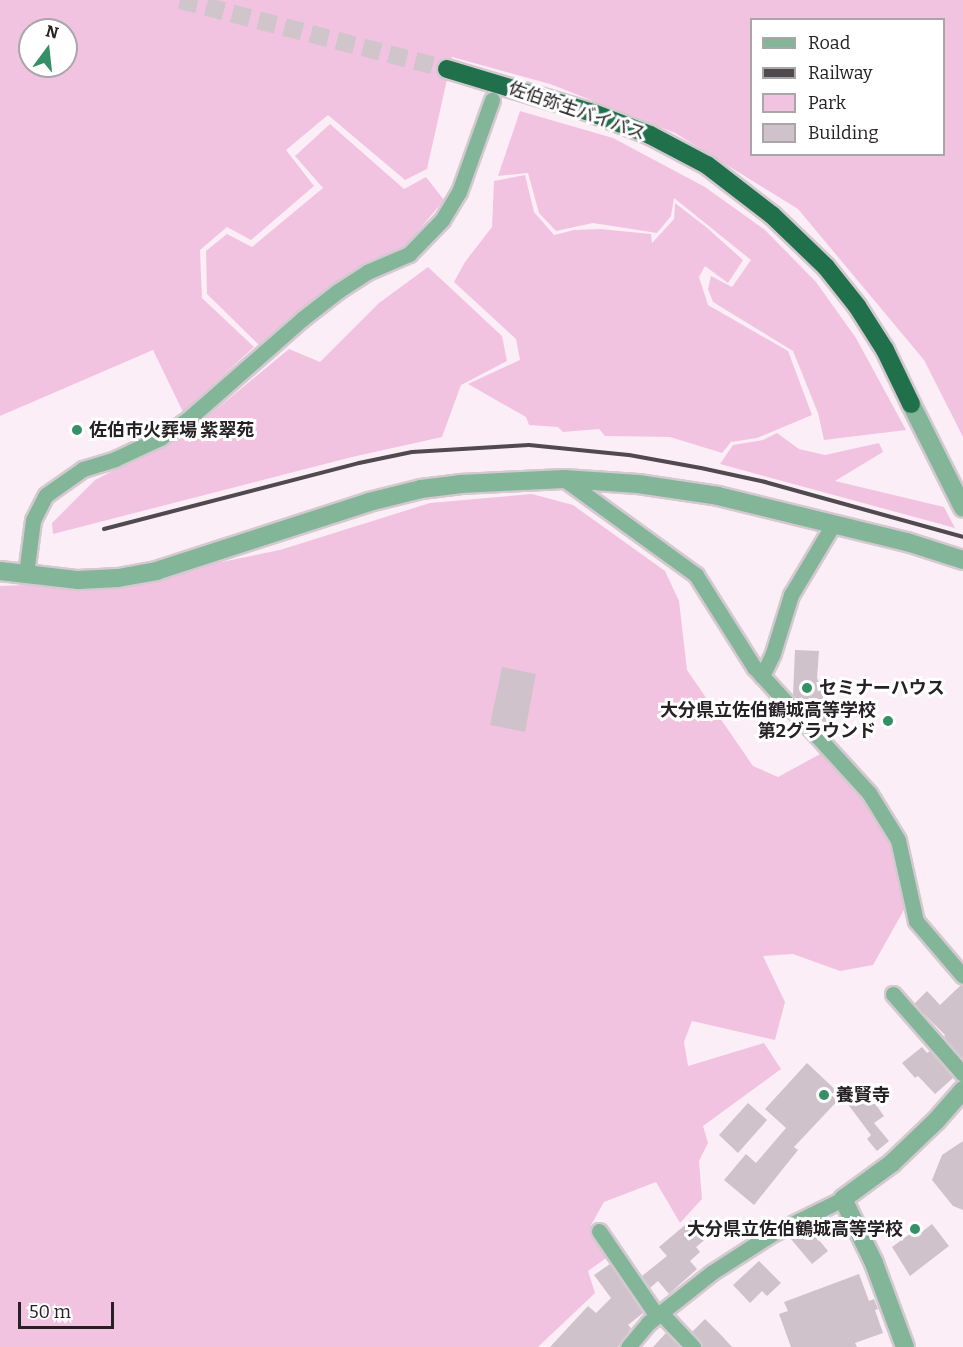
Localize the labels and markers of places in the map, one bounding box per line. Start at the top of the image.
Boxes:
place label: 佐伯市火葬場 紫翠苑 [89,419,254,441]
marker: 佐伯市火葬場 紫翠苑 [70,423,84,437]
place label: セミナーハウス [819,677,945,699]
marker: セミナーハウス [800,681,814,695]
place label: 大分県立佐伯鶴城高等学校 第2グラウンド [660,700,876,742]
marker: 大分県立佐伯鶴城高等学校 第2グラウンド [881,714,895,728]
place label: 養賢寺 [836,1084,890,1106]
marker: 養賢寺 [817,1088,831,1102]
place label: 大分県立佐伯鶴城高等学校 [687,1218,903,1240]
marker: 大分県立佐伯鶴城高等学校 [908,1222,922,1236]

